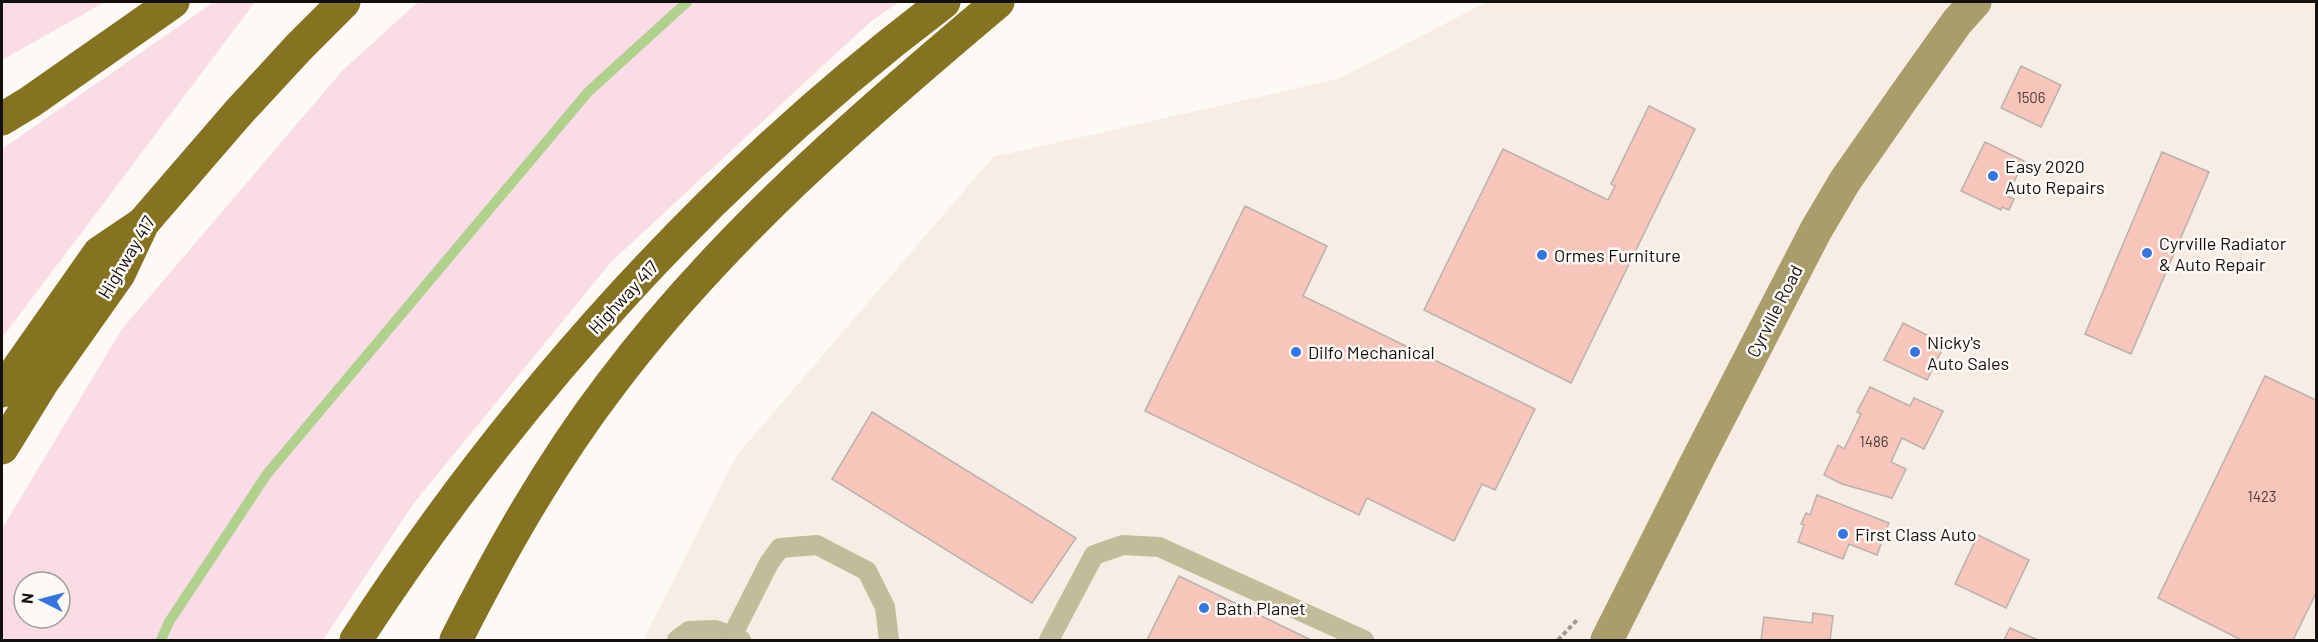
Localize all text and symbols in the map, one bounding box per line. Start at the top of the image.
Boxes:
house number: 1506 [2016,88,2046,106]
place label: Easy 2020 Auto Repairs [2005,155,2105,198]
marker: Easy 2020 Auto Repairs [1986,169,2000,183]
street label: Highway 417 [93,211,159,302]
place label: Cyrville Radiator & Auto Repair [2159,232,2287,275]
place label: Ormes Furniture [1554,244,1681,266]
marker: Cyrville Radiator & Auto Repair [2140,246,2154,260]
marker: Ormes Furniture [1535,248,1549,262]
street label: Highway 417 [583,255,663,338]
street label: Cyrville Road [1741,261,1807,361]
place label: Nicky's Auto Sales [1927,331,2009,374]
place label: Dilfo Mechanical [1308,341,1435,363]
marker: Dilfo Mechanical [1289,345,1303,359]
marker: Nicky's Auto Sales [1908,345,1922,359]
house number: 1486 [1859,432,1889,450]
house number: 1423 [2247,487,2277,505]
place label: First Class Auto [1855,523,1977,545]
marker: First Class Auto [1836,527,1850,541]
north arrow [12,570,72,630]
text: N [17,592,37,605]
place label: Bath Planet [1216,597,1306,619]
marker: Bath Planet [1197,601,1211,615]

